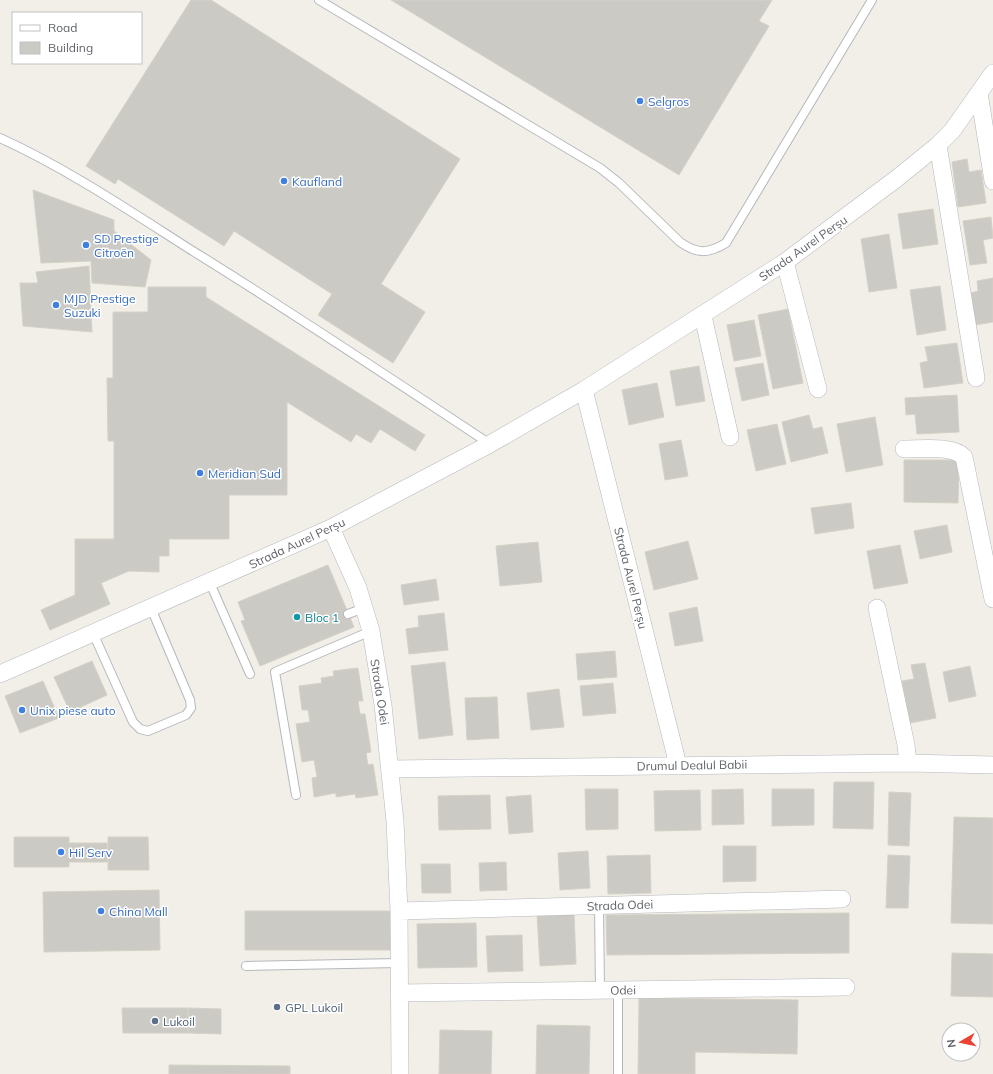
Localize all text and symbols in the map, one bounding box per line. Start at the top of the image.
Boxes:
legend [12,12,142,64]
text: Road [48,20,77,35]
text: Building [48,40,93,55]
place label: Selgros [648,94,689,109]
marker: Selgros [635,96,645,106]
place label: Kaufland [292,174,342,189]
marker: Kaufland [279,176,289,186]
street label: Strada Aurel Perșu [756,212,851,285]
place label: SD Prestige Citroën [94,231,159,260]
marker: SD Prestige Citroën [81,240,91,250]
place label: MJD Prestige Suzuki [64,291,136,320]
marker: MJD Prestige Suzuki [51,300,61,310]
place label: Meridian Sud [208,466,281,481]
marker: Meridian Sud [195,468,205,478]
street label: Strada Aurel Perșu [246,514,348,573]
street label: Strada Aurel Perșu [610,526,651,631]
place label: Bloc 1 [305,610,339,625]
marker: Bloc 1 [292,612,302,622]
street label: Strada Odei [367,658,393,726]
place label: Unix piese auto [30,703,116,718]
marker: Unix piese auto [17,705,27,715]
street label: Drumul Dealul Babii [637,757,747,773]
place label: Hil Serv [69,845,113,860]
marker: Hil Serv [56,847,66,857]
street label: Strada Odei [586,896,654,914]
place label: China Mall [109,904,168,919]
marker: China Mall [96,906,106,916]
street label: Odei [610,982,636,998]
place label: GPL Lukoil [285,1000,343,1015]
marker: GPL Lukoil [272,1002,282,1012]
place label: Lukoil [163,1014,195,1029]
marker: Lukoil [150,1016,160,1026]
north arrow [941,1022,981,1062]
text: N [944,1038,959,1049]

